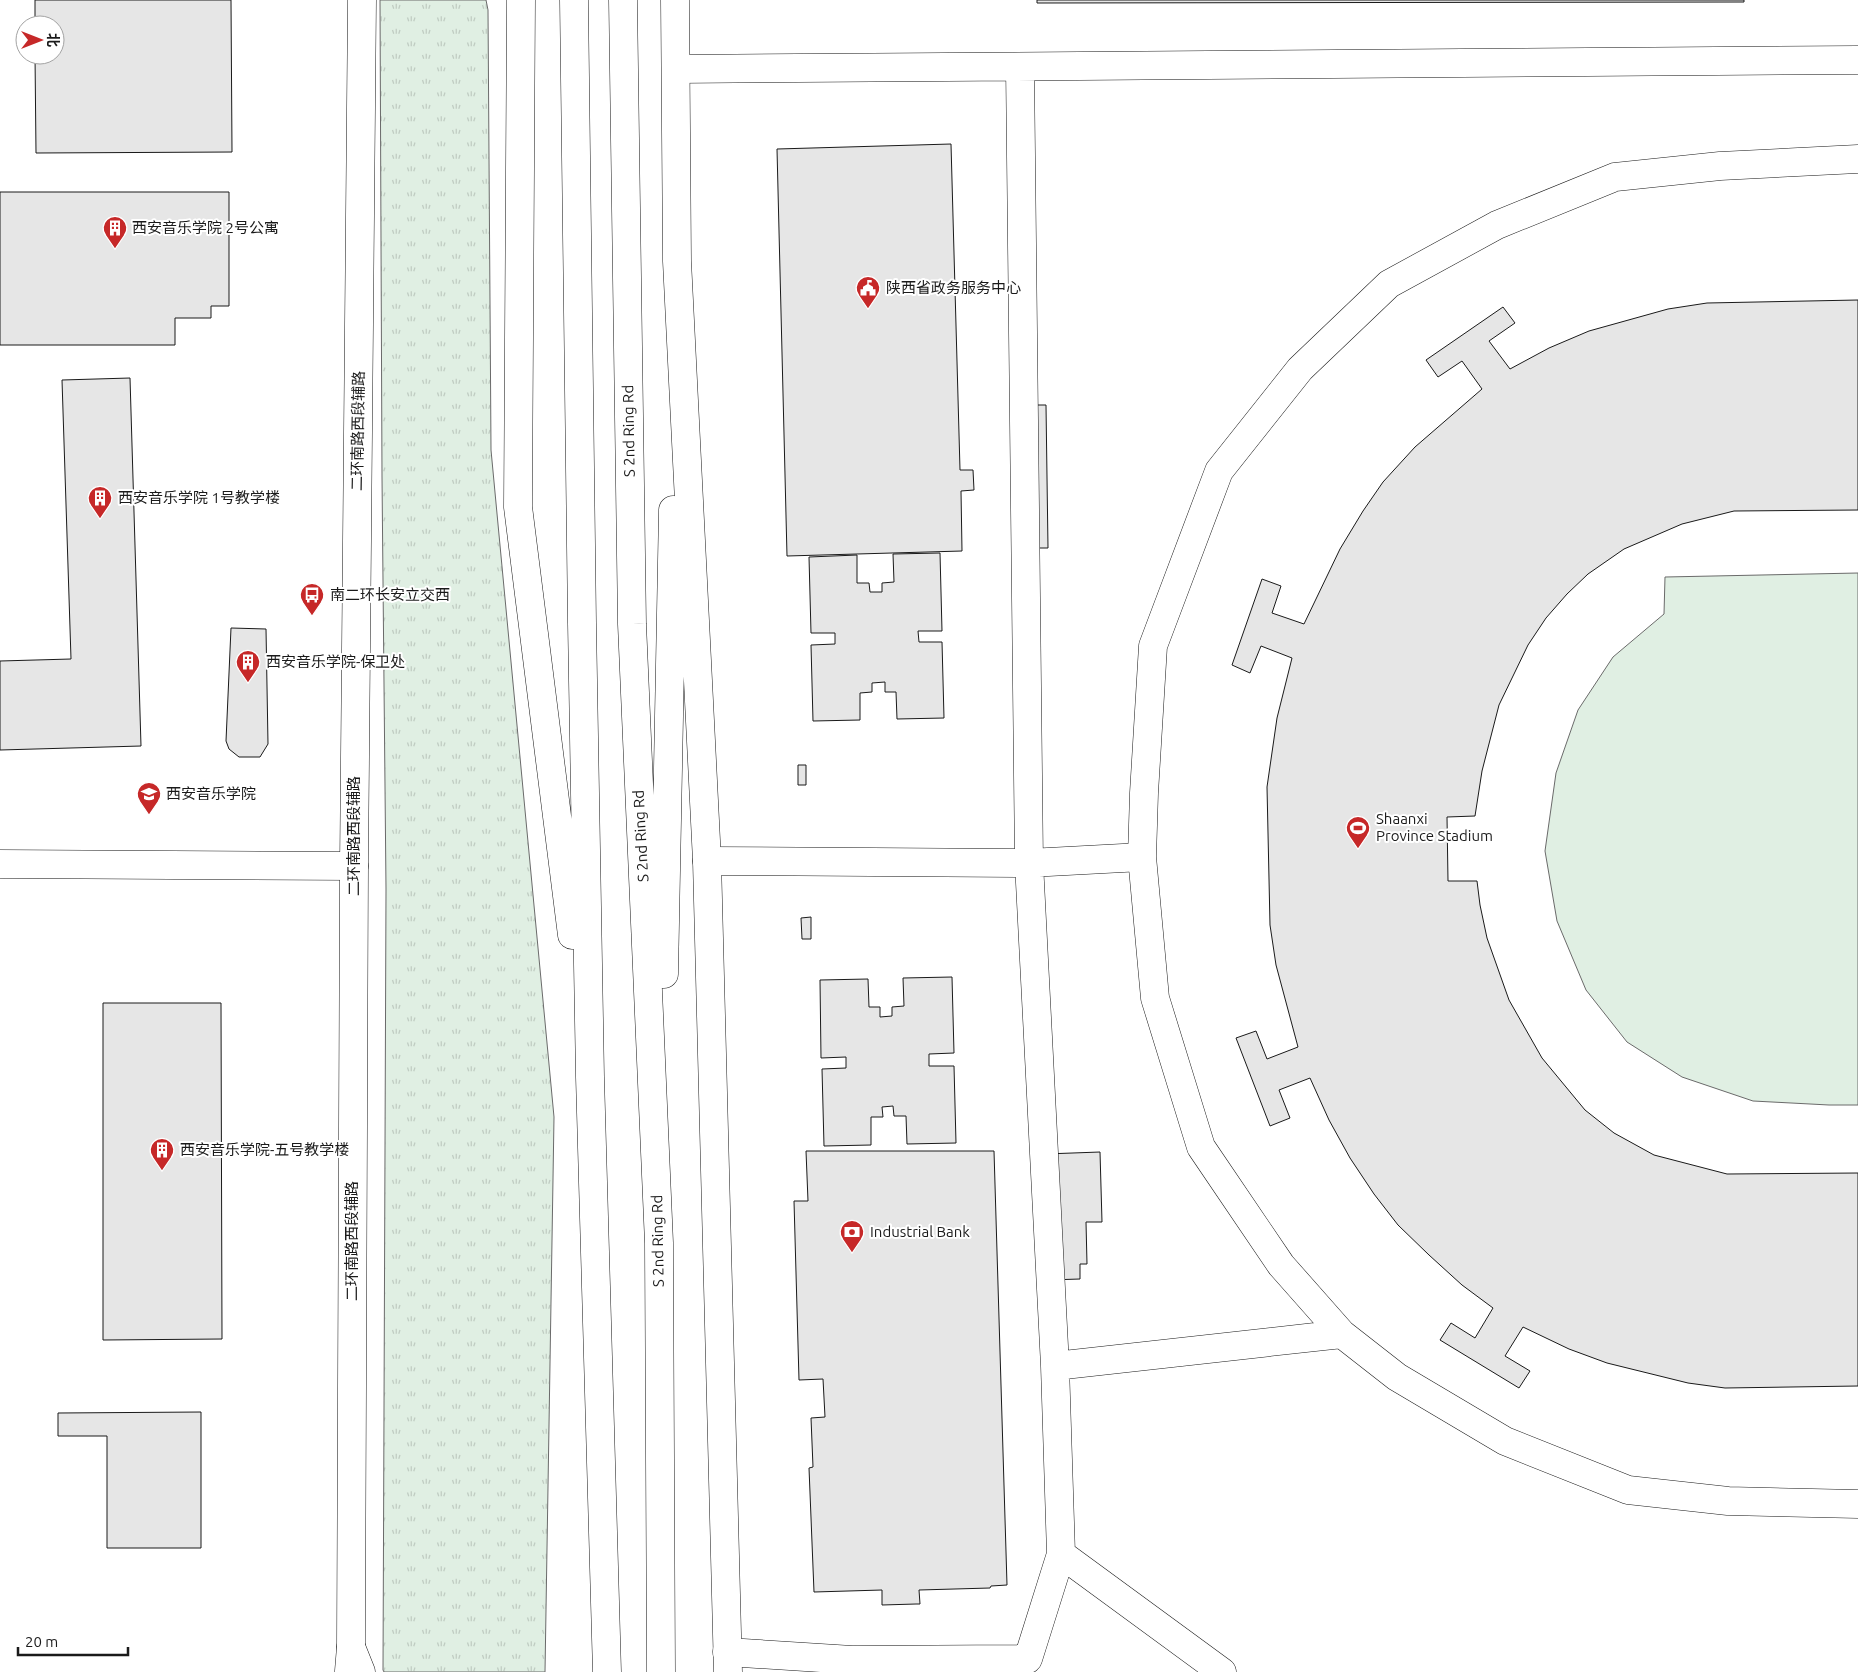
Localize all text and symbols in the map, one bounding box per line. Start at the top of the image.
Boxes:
north arrow [15,15,65,65]
text: 北 [45,33,61,47]
building icon: 西安音乐学院 2号公寓 [102,215,128,249]
place label: 西安音乐学院 2号公寓 [132,219,279,236]
public building icon: 陕西省政务服务中心 [855,275,881,309]
place label: 陕西省政务服务中心 [886,279,1021,296]
street label: 二环南路西段辅路 [348,371,367,491]
street label: S 2nd Ring Rd [619,385,638,477]
building icon: 西安音乐学院 1号教学楼 [87,485,113,519]
place label: 西安音乐学院 1号教学楼 [118,489,280,506]
bus stop icon: 南二环长安立交西 [299,582,325,616]
place label: 南二环长安立交西 [330,586,450,603]
building icon: 西安音乐学院-保卫处 [235,649,261,683]
place label: 西安音乐学院-保卫处 [266,653,405,670]
street label: 二环南路西段辅路 [345,776,362,896]
school or university icon: 西安音乐学院 [136,781,162,815]
place label: 西安音乐学院 [166,785,256,802]
street label: S 2nd Ring Rd [630,790,651,883]
place label: Shaanxi Province Stadium [1376,810,1493,844]
sports icon: Shaanxi Province Stadium [1345,815,1371,849]
building icon: 西安音乐学院-五号教学楼 [149,1137,175,1171]
place label: 西安音乐学院-五号教学楼 [180,1141,349,1158]
street label: 二环南路西段辅路 [343,1181,360,1301]
street label: S 2nd Ring Rd [648,1195,667,1287]
bank icon: Industrial Bank [839,1219,865,1253]
place label: Industrial Bank [870,1223,970,1240]
scale bar [18,1624,128,1656]
text: 20 m [25,1633,58,1650]

